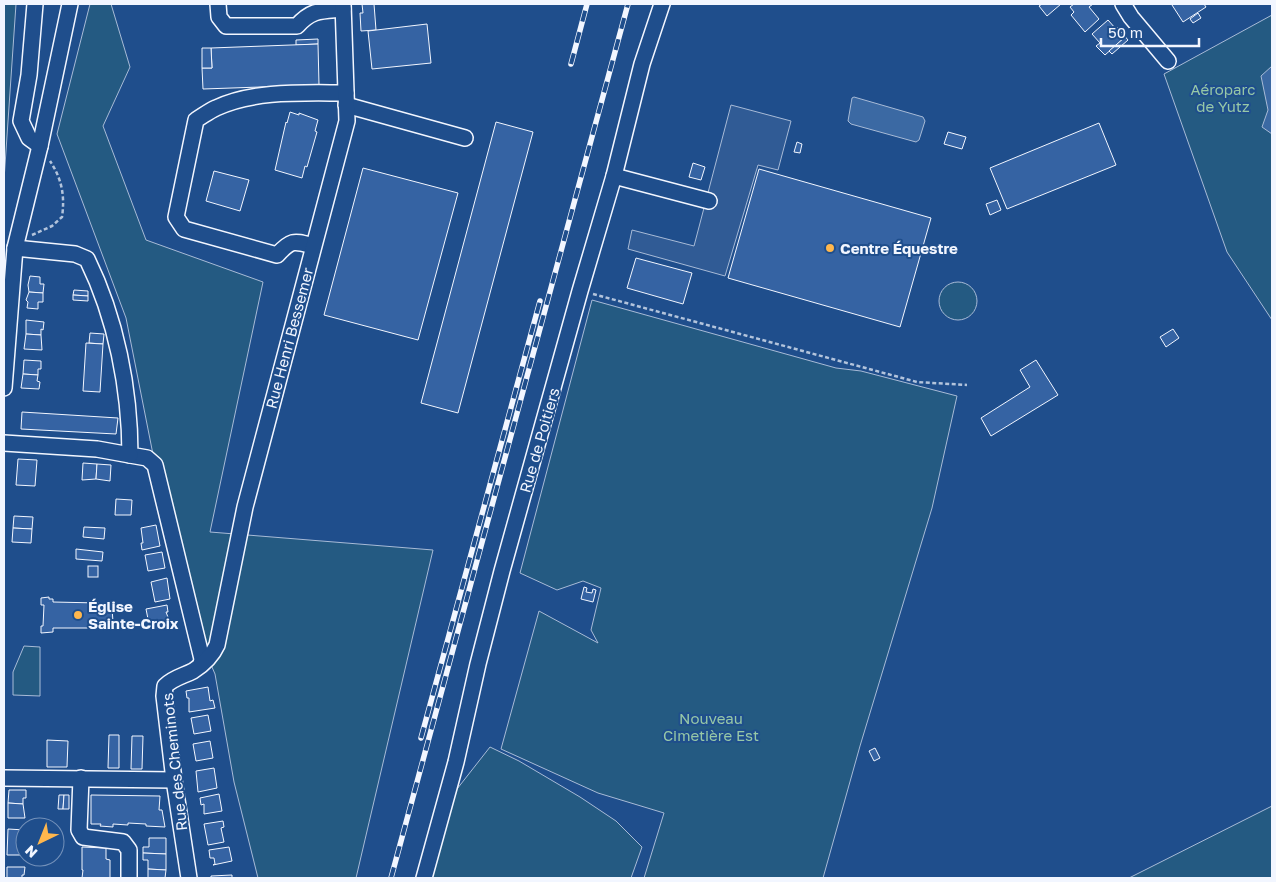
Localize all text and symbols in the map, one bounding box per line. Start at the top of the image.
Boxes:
scale bar [1101,15,1198,47]
text: 50 m [1108,23,1143,41]
park label: Aéroparc de Yutz [1191,80,1255,115]
place label: Centre Équestre [840,239,958,257]
marker: Centre Équestre [824,242,836,254]
street label: Rue Henri Bessemer [261,265,317,411]
street label: Rue de Poitiers [515,385,563,495]
place label: Église Sainte-Croix [88,597,179,632]
marker: Église Sainte-Croix [72,609,84,621]
street label: Rue des Cheminots [158,692,190,832]
park label: Nouveau Cimetière Est [663,709,759,744]
north arrow [15,817,65,867]
text: N [21,842,40,862]

